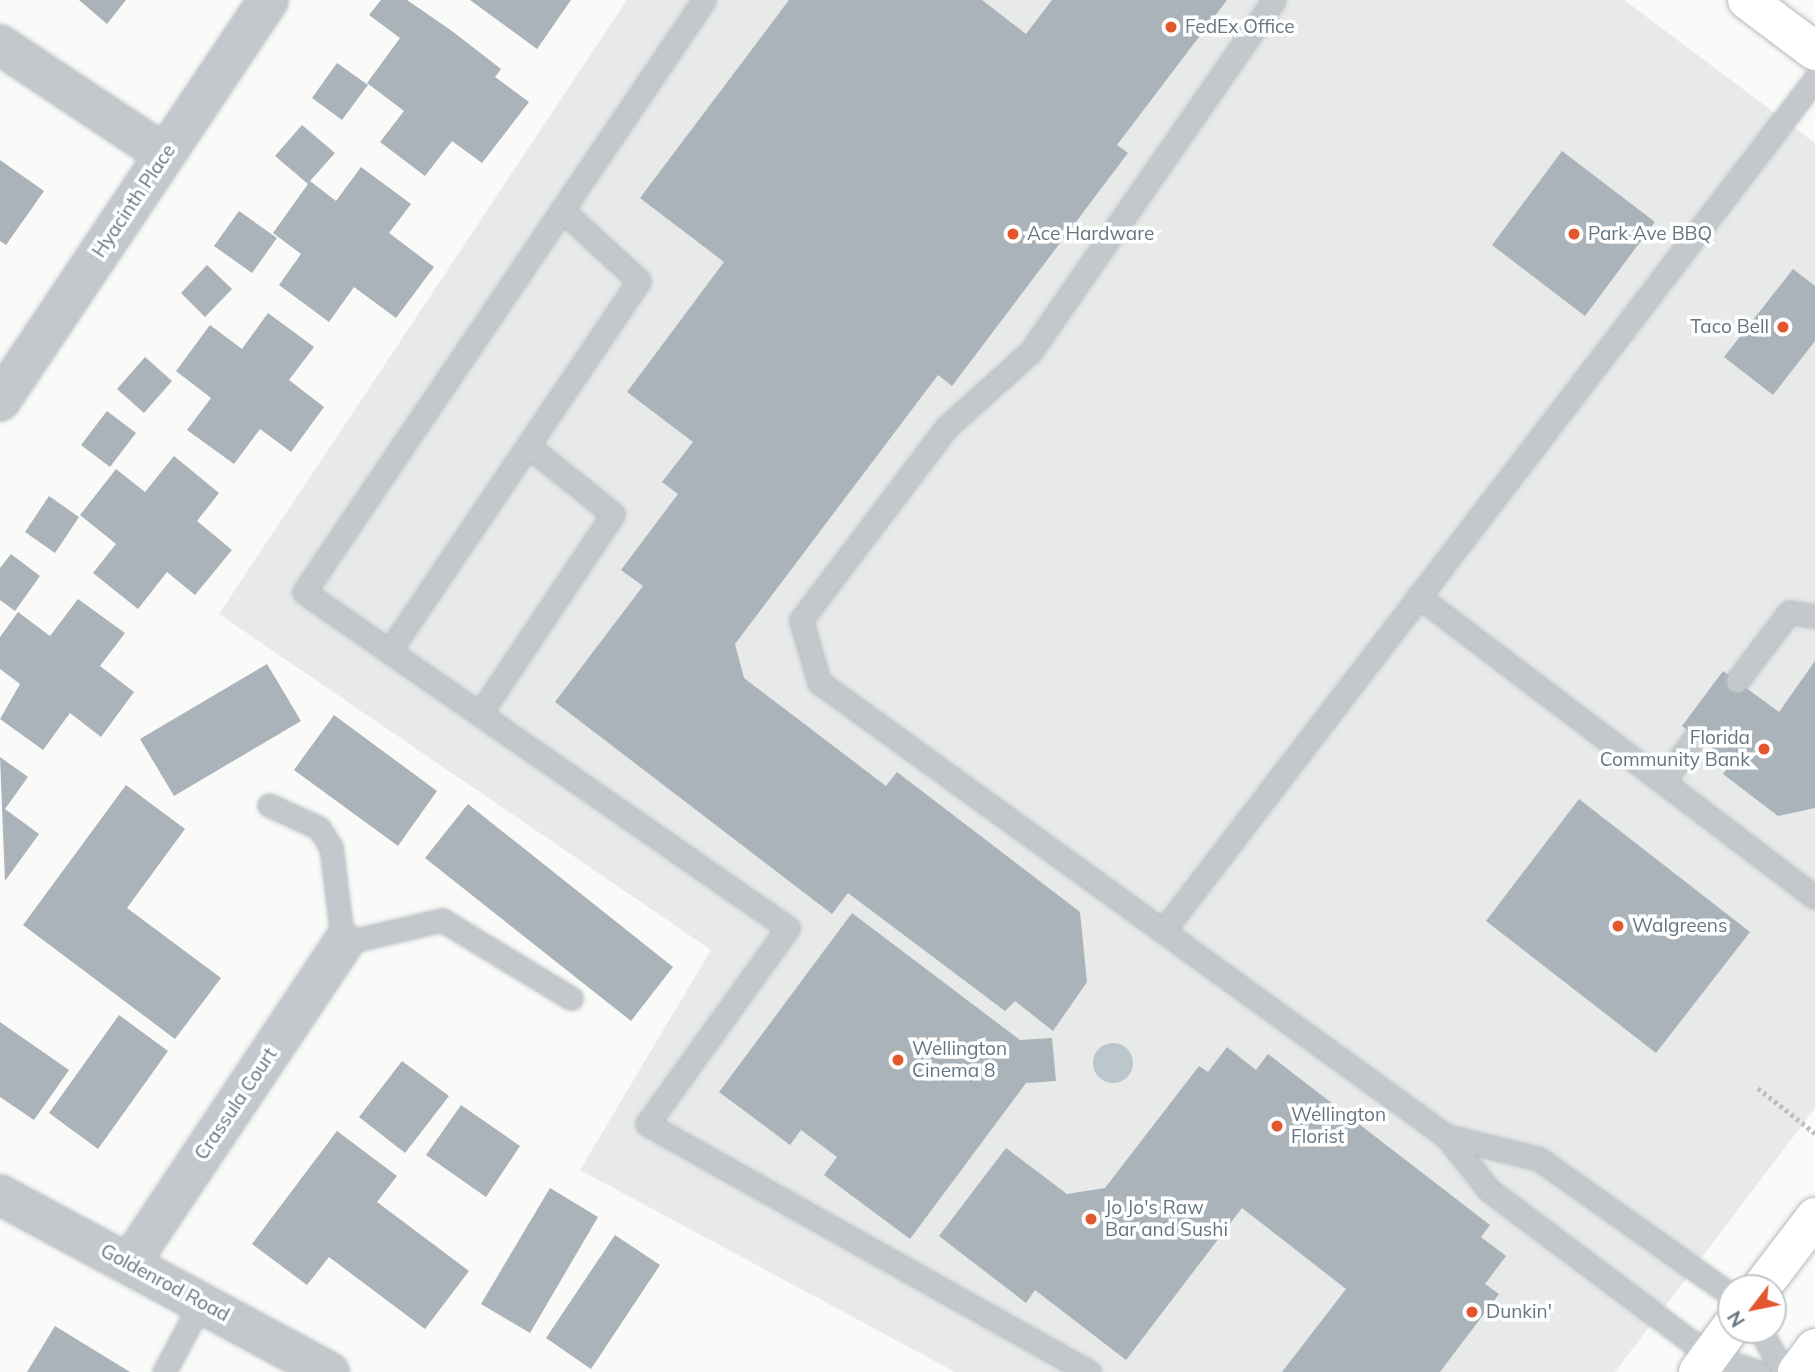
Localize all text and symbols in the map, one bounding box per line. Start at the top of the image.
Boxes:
place label: FedEx Office [1185,16,1295,38]
marker: FedEx Office [1163,19,1179,35]
street label: Hyacinth Place [88,140,180,262]
place label: Ace Hardware [1027,223,1154,245]
place label: Park Ave BBQ [1588,223,1712,245]
marker: Ace Hardware [1005,226,1021,242]
marker: Park Ave BBQ [1566,226,1582,242]
place label: Taco Bell [1690,316,1769,338]
marker: Taco Bell [1775,319,1791,335]
place label: Florida Community Bank [1600,727,1750,771]
marker: Florida Community Bank [1756,741,1772,757]
place label: Walgreens [1632,915,1727,937]
marker: Walgreens [1610,918,1626,934]
place label: Wellington Cinema 8 [912,1038,1007,1082]
street label: Crassula Court [190,1044,282,1164]
marker: Wellington Cinema 8 [890,1052,906,1068]
place label: Wellington Florist [1291,1104,1386,1148]
marker: Wellington Florist [1269,1118,1285,1134]
place label: Jo Jo's Raw Bar and Sushi [1105,1197,1228,1241]
marker: Jo Jo's Raw Bar and Sushi [1083,1211,1099,1227]
street label: Goldenrod Road [97,1239,233,1327]
north arrow [1717,1274,1787,1344]
place label: Dunkin' [1486,1301,1552,1323]
marker: Dunkin' [1464,1304,1480,1320]
text: N [1722,1307,1750,1332]

